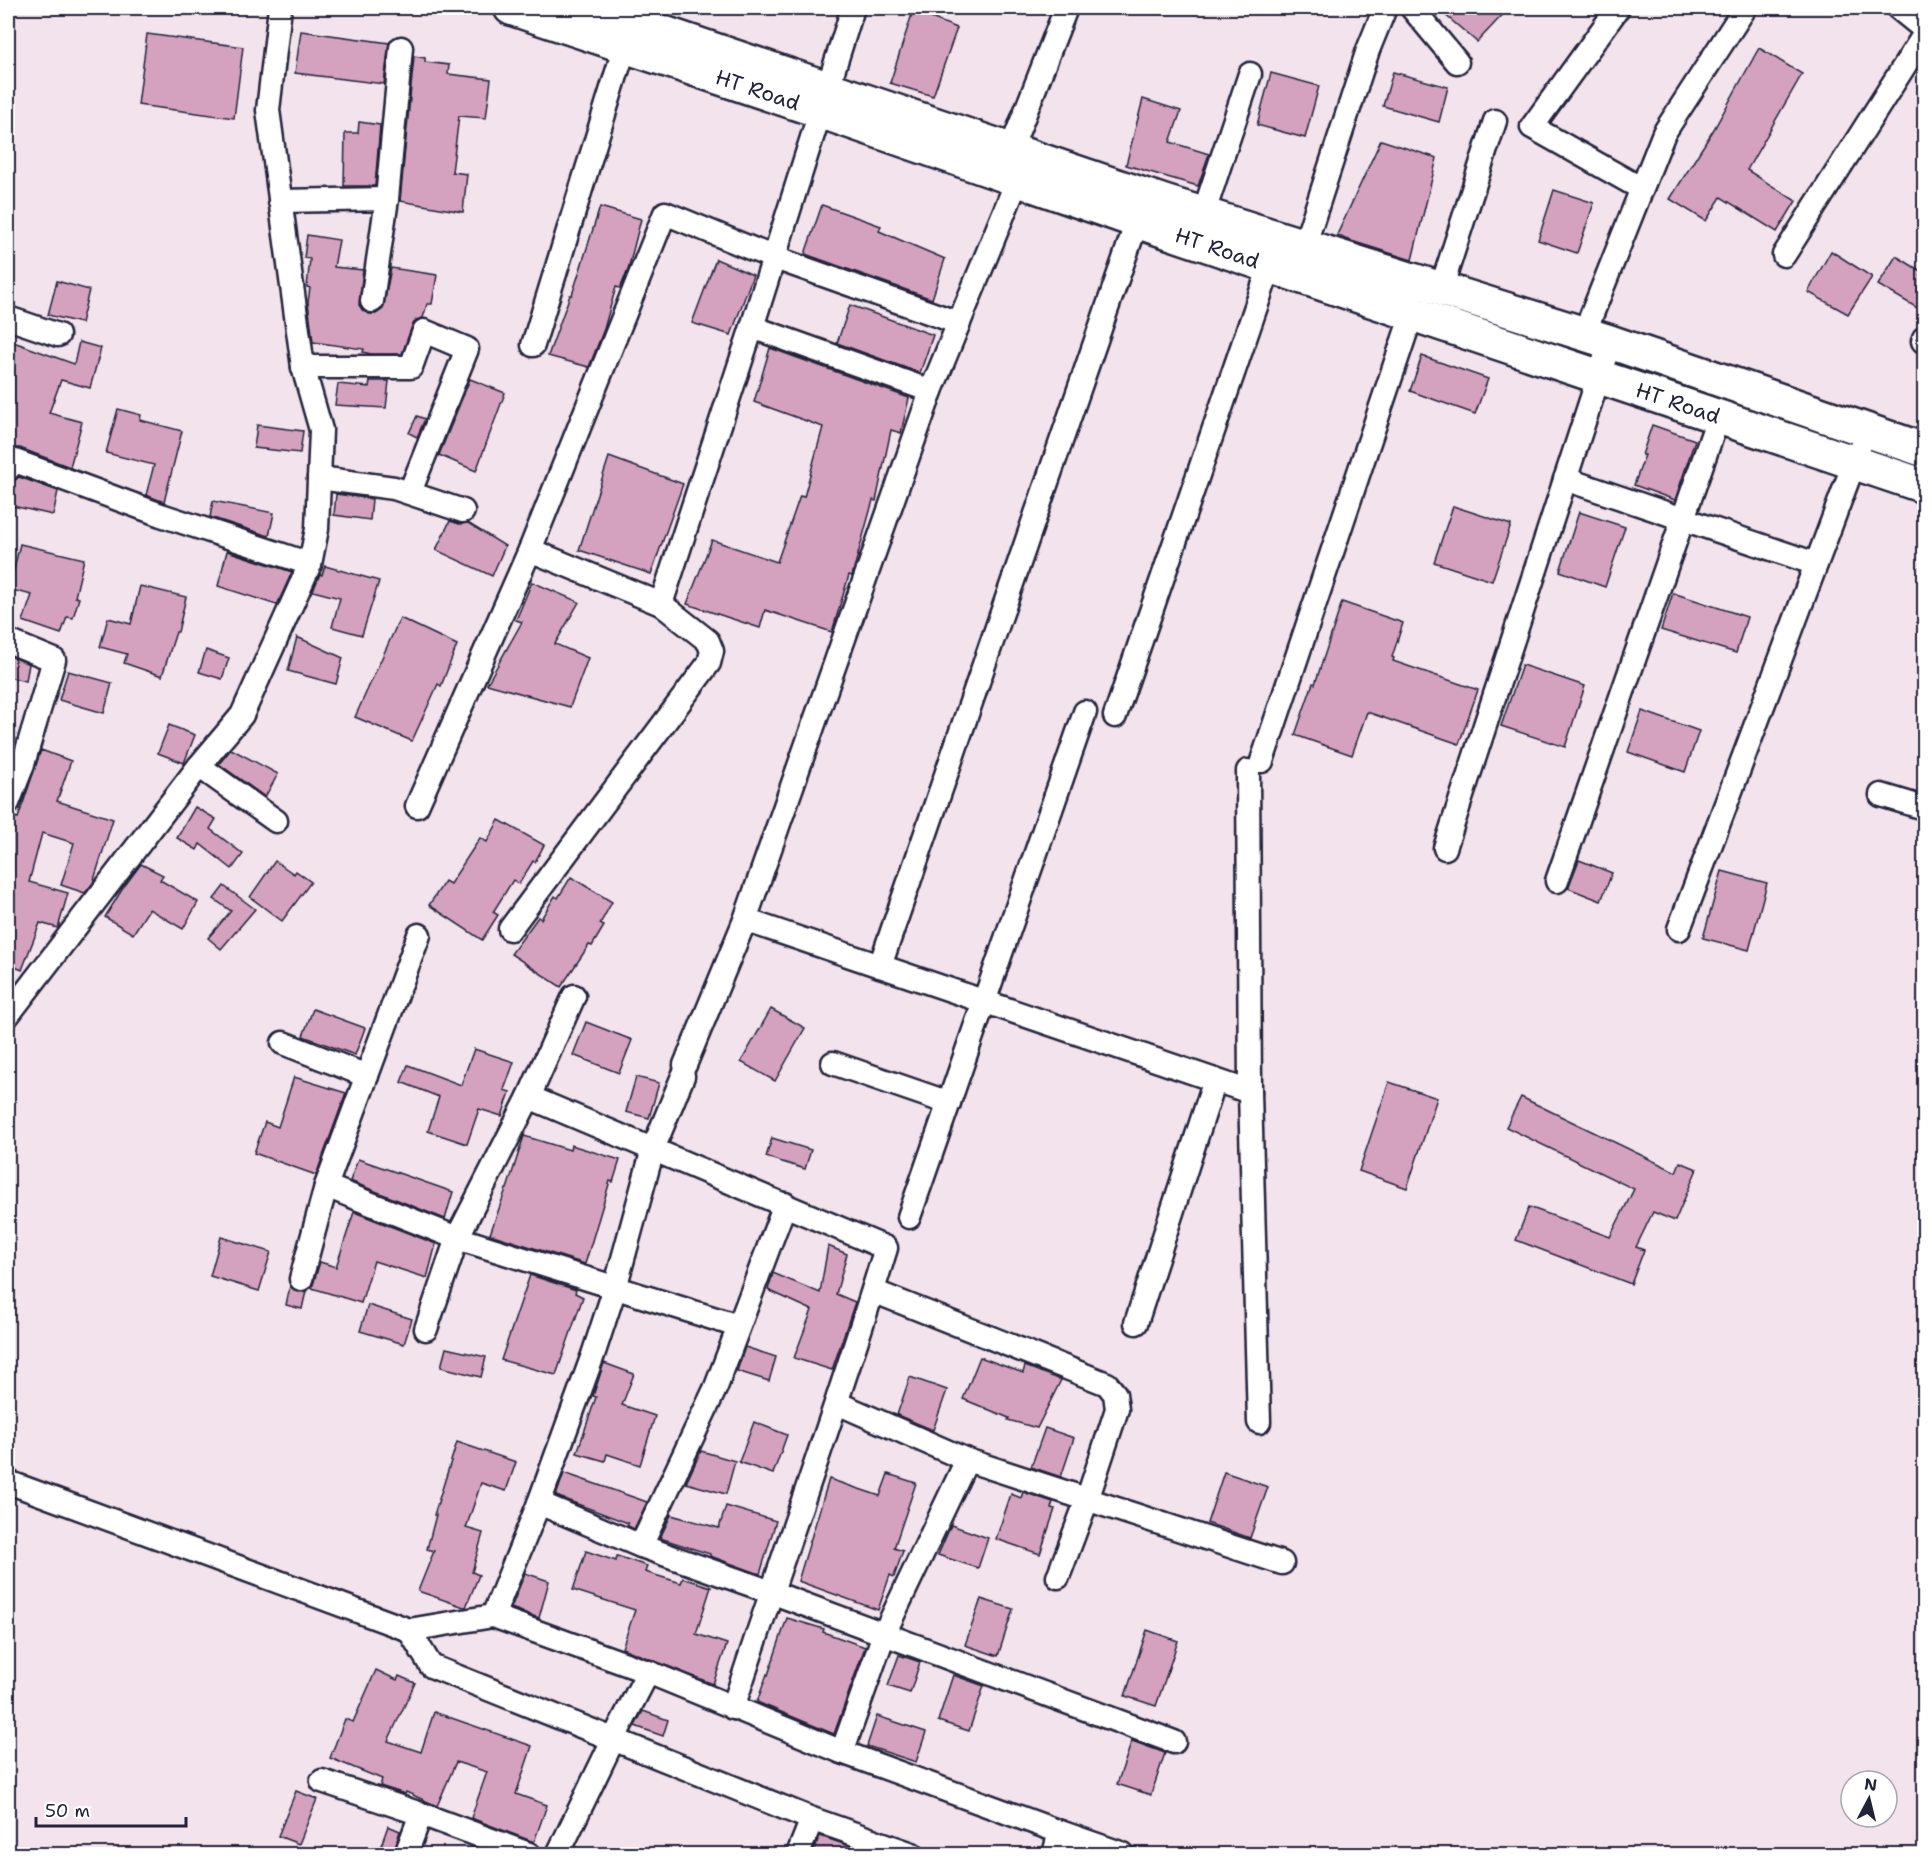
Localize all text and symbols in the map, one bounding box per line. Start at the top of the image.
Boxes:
street label: HT Road [712,63,804,117]
street label: HT Road [1171,221,1263,275]
street label: HT Road [1632,376,1724,430]
north arrow [1839,1769,1899,1829]
text: N [1863,1773,1878,1796]
scale bar [36,1790,186,1828]
text: 50 m [45,1799,90,1823]

